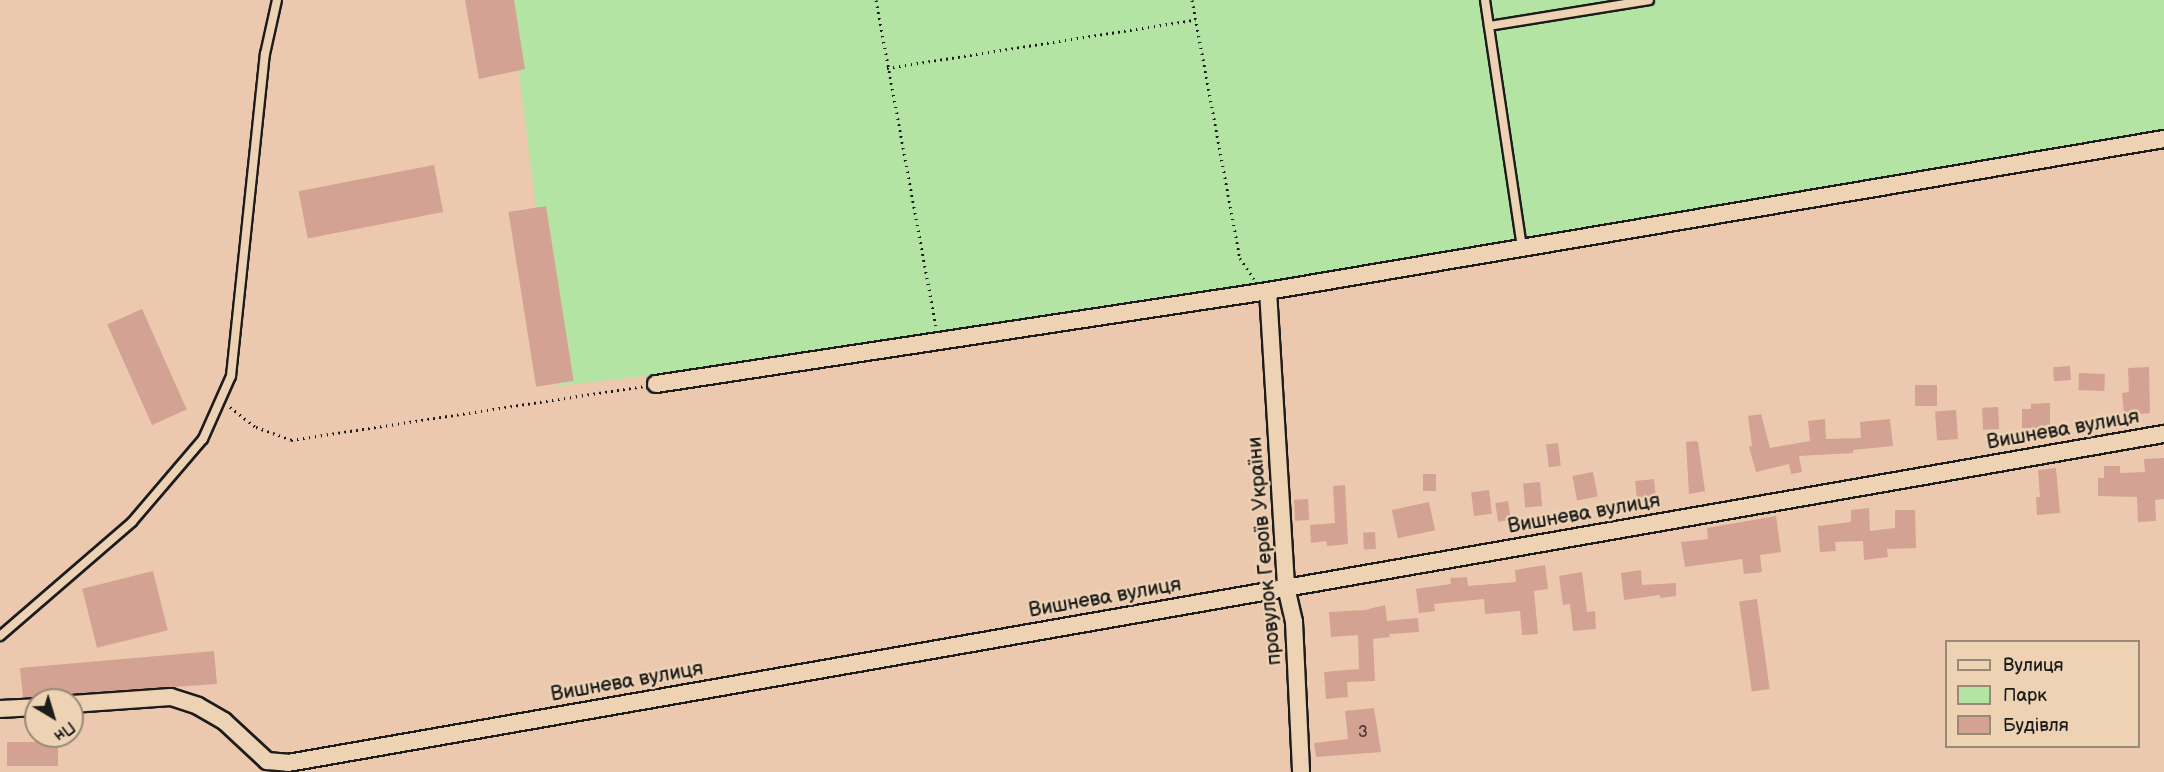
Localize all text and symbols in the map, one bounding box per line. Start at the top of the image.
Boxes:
street label: Вишнева вулиця [1985,405,2141,455]
street label: провулок Героїв України [1243,436,1287,666]
street label: Вишнева вулиця [1506,489,1662,539]
street label: Вишнева вулиця [1027,573,1183,623]
legend [1945,640,2140,748]
text: Вулиця [2003,655,2064,676]
street label: Вишнева вулиця [549,657,705,707]
text: Парк [2003,685,2047,706]
north arrow [24,688,84,748]
text: Будівля [2003,715,2069,736]
text: Пн [50,717,78,745]
house number: 3 [1358,723,1368,743]

